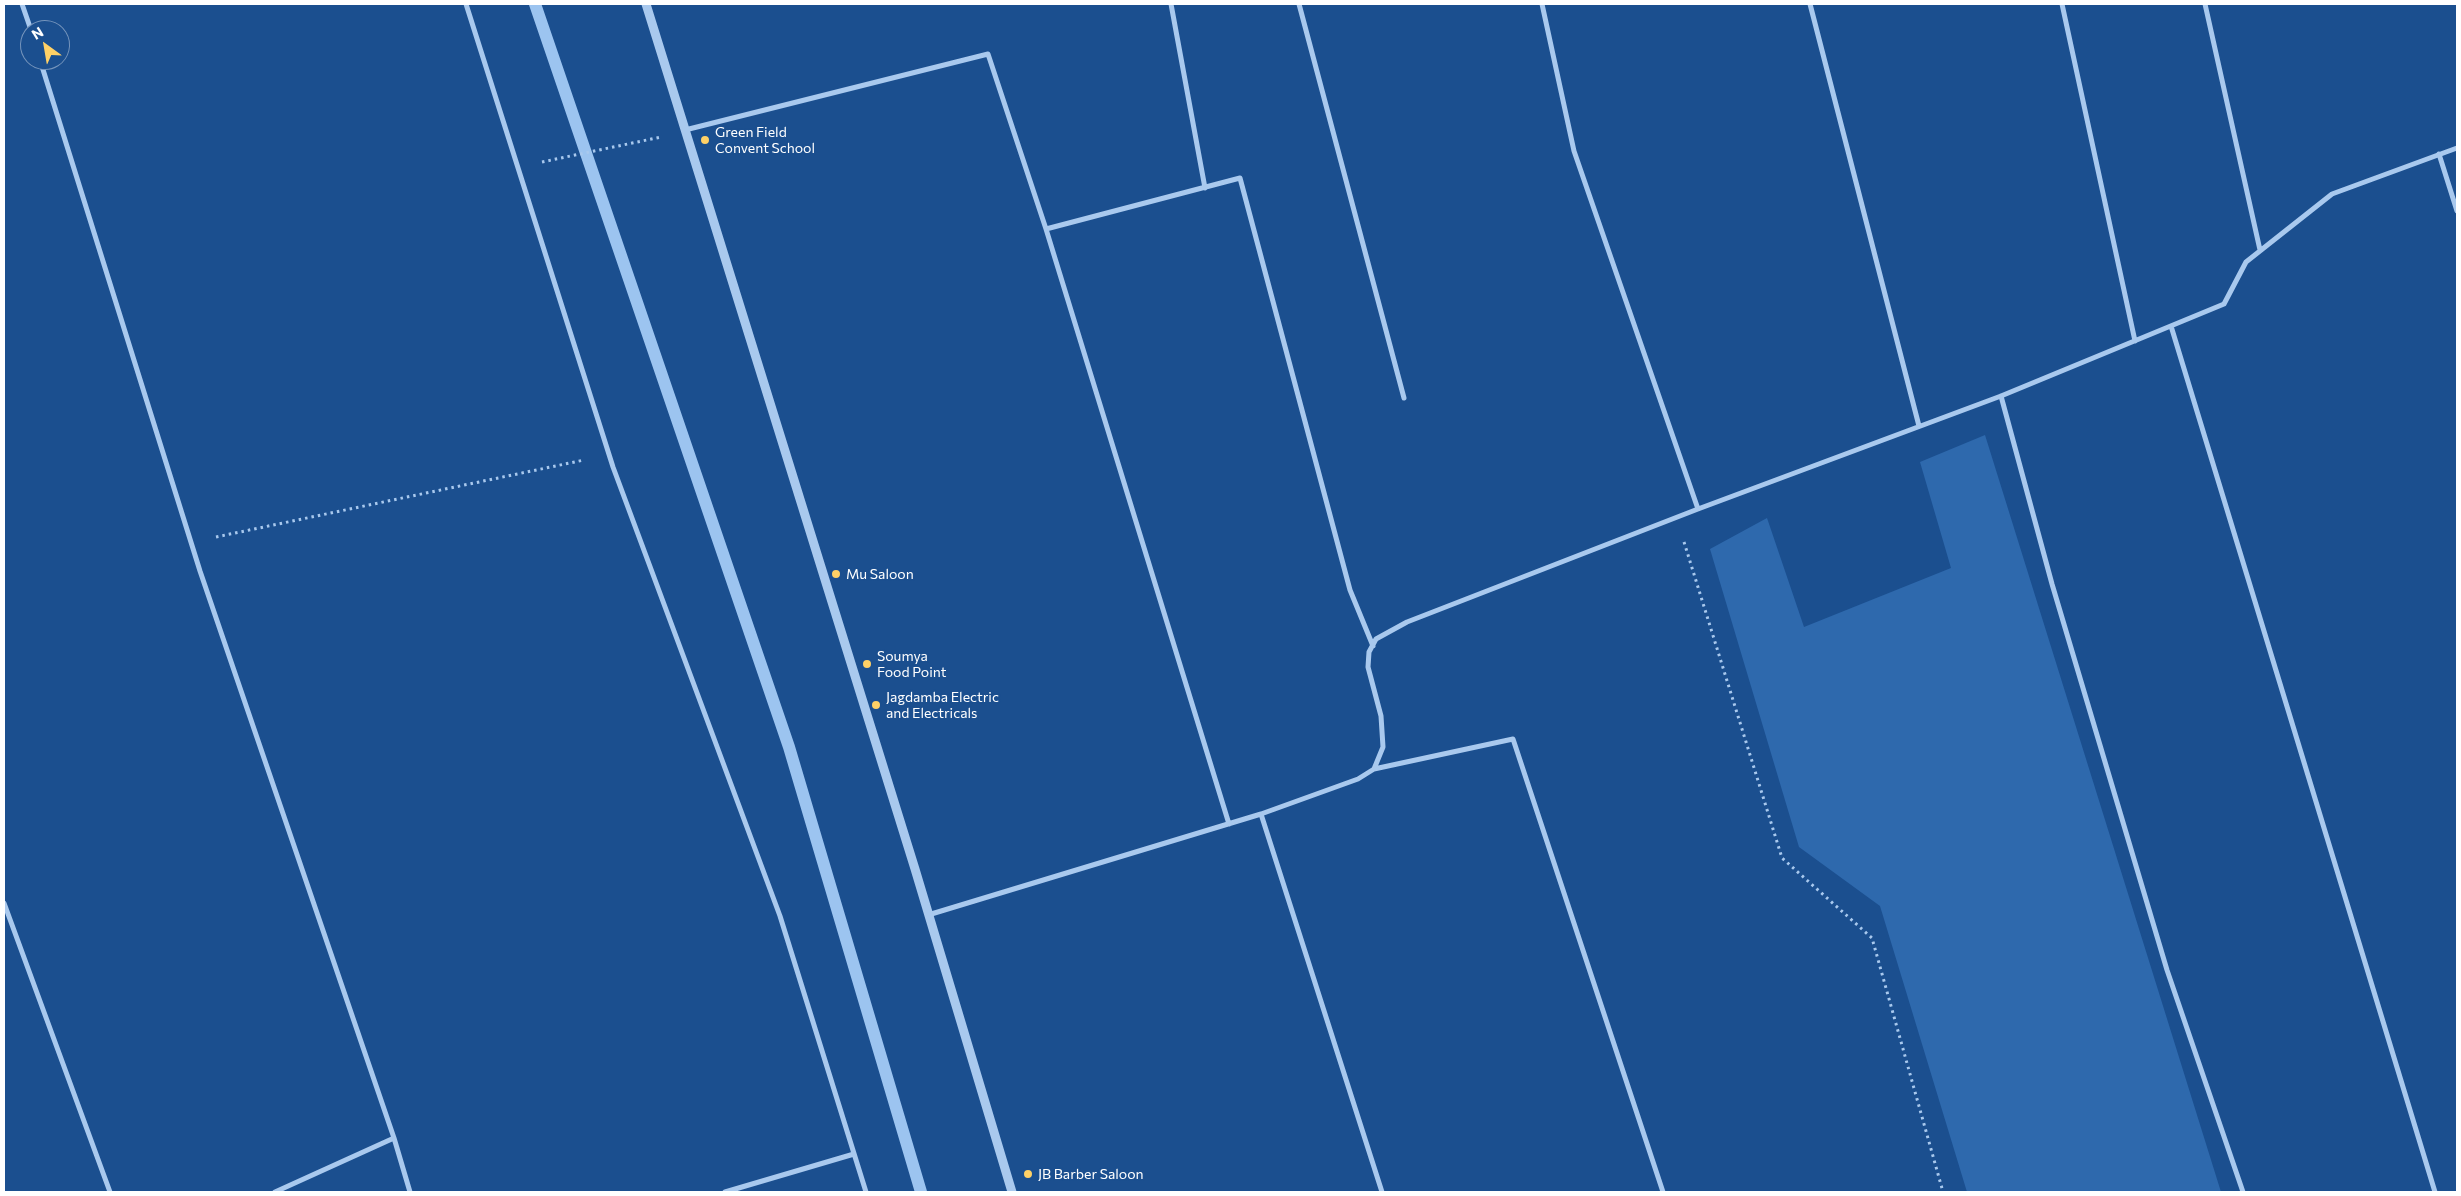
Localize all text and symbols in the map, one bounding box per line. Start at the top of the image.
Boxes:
north arrow [20,20,70,70]
text: N [28,23,46,43]
place label: Green Field Convent School [715,124,815,156]
marker: Green Field Convent School [699,134,711,146]
place label: Mu Saloon [846,566,914,582]
marker: Mu Saloon [830,568,842,580]
place label: Soumya Food Point [877,648,946,680]
marker: Soumya Food Point [861,658,873,670]
place label: Jagdamba Electric and Electricals [886,689,999,722]
marker: Jagdamba Electric and Electricals [870,699,882,711]
place label: JB Barber Saloon [1038,1166,1144,1182]
marker: JB Barber Saloon [1022,1168,1034,1180]

